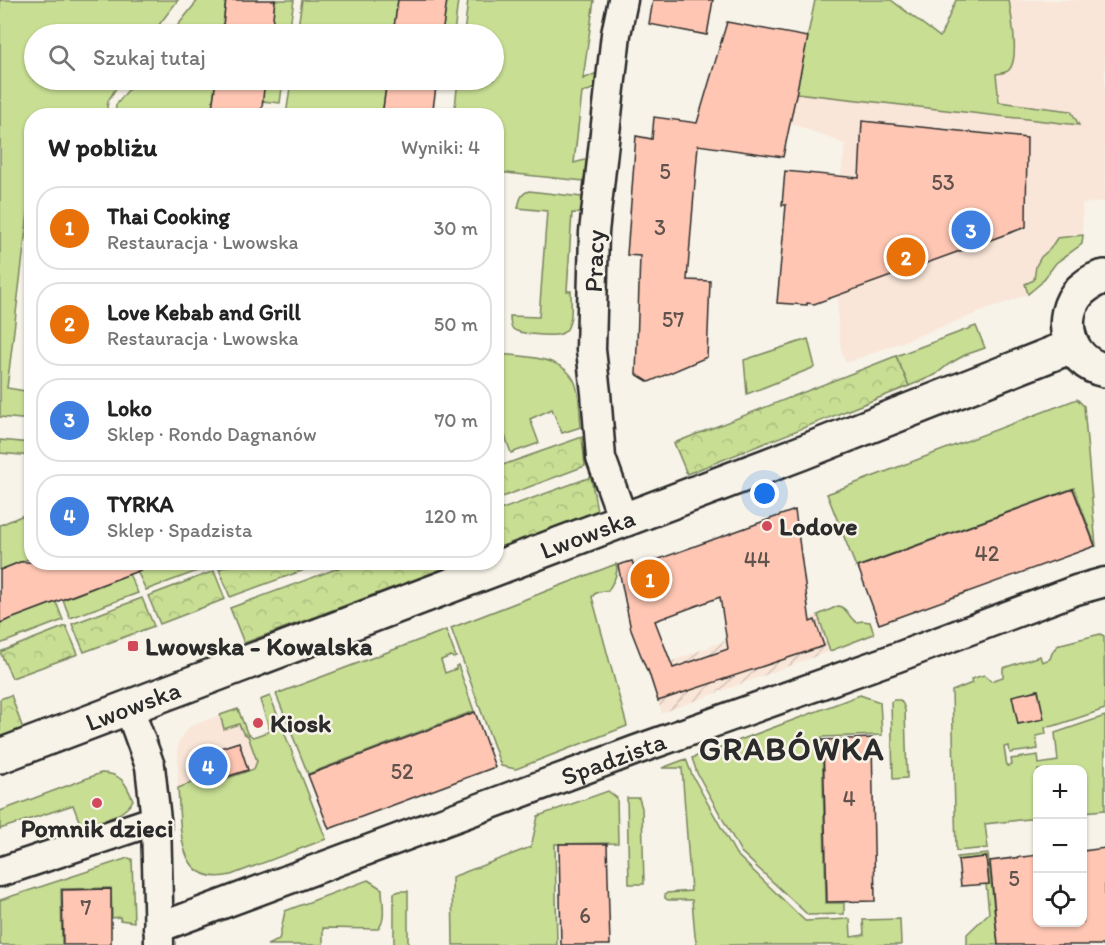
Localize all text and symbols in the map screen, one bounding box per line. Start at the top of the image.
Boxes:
search box [24,24,504,90]
icon: search [45,41,78,74]
text: Szukaj tutaj [93,44,206,71]
text: W pobliżu [48,131,157,163]
text: Wyniki: 4 [401,135,480,159]
house number: 5 [659,158,671,185]
house number: 53 [931,169,955,196]
text: Thai Cooking [107,203,230,230]
pin: 3 [952,208,990,252]
house number: 3 [654,214,666,241]
text: 1 [65,216,74,240]
text: 30 m [433,216,478,240]
street label: Pracy [577,229,611,293]
text: Restauracja · Lwowska [107,230,298,254]
pin: 2 [886,234,926,280]
text: Love Kebab and Grill [107,299,301,326]
house number: 57 [662,306,684,333]
text: 2 [64,312,75,336]
text: 50 m [434,312,478,336]
text: Restauracja · Lwowska [107,326,298,350]
text: Loko [107,395,152,422]
text: 3 [64,408,75,432]
text: 70 m [434,408,478,432]
text: Sklep · Rondo Dagnanów [107,422,317,446]
your location [750,479,779,508]
text: TYRKA [107,491,174,518]
street label: Lwowska [535,501,640,566]
text: 4 [63,504,76,528]
text: 120 m [425,504,478,528]
place label: Lodove [779,510,858,542]
text: Sklep · Spadzista [107,518,252,542]
marker: Lodove [760,519,774,533]
house number: 42 [975,540,1000,567]
house number: 44 [744,546,770,573]
pin: 1 [630,556,670,602]
place label: Lwowska - Kowalska [145,630,373,662]
marker: Lwowska - Kowalska [126,639,140,653]
street label: Lwowska [81,673,185,738]
place label: Kiosk [270,707,332,739]
marker: Kiosk [251,716,265,730]
street label: Spadzista [557,725,671,792]
district label: GRABÓWKA [699,730,885,768]
pin: 4 [188,744,228,789]
house number: 52 [390,758,414,785]
map controls [1033,765,1087,927]
button: + [1033,765,1087,819]
house number: 4 [842,785,856,812]
marker: Pomnik dzieci [90,796,104,810]
place label: Pomnik dzieci [20,812,174,844]
button: − [1033,819,1087,873]
house number: 5 [1008,865,1020,892]
button: locate [1033,873,1087,927]
house number: 7 [81,894,92,921]
house number: 6 [579,902,591,929]

